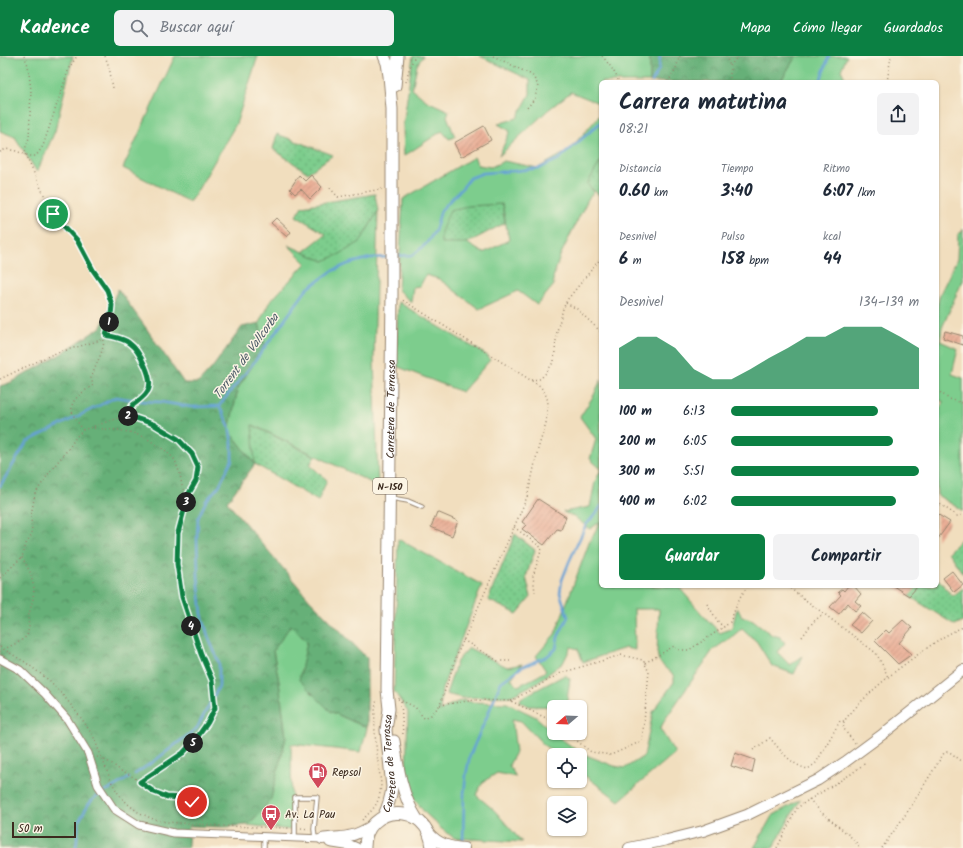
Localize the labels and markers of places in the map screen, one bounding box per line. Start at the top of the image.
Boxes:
pin [36,197,70,231]
pin: 1 [99,312,119,332]
pin: 2 [118,406,138,426]
pin: 3 [176,492,196,512]
pin: 4 [181,616,201,636]
pin: 5 [183,733,203,753]
fuel station icon: Repsol [307,761,329,789]
place label: Repsol [332,764,361,782]
pin [175,785,209,819]
bus stop icon: Av. La Pau [260,803,282,831]
place label: Av. La Pau [285,806,336,824]

